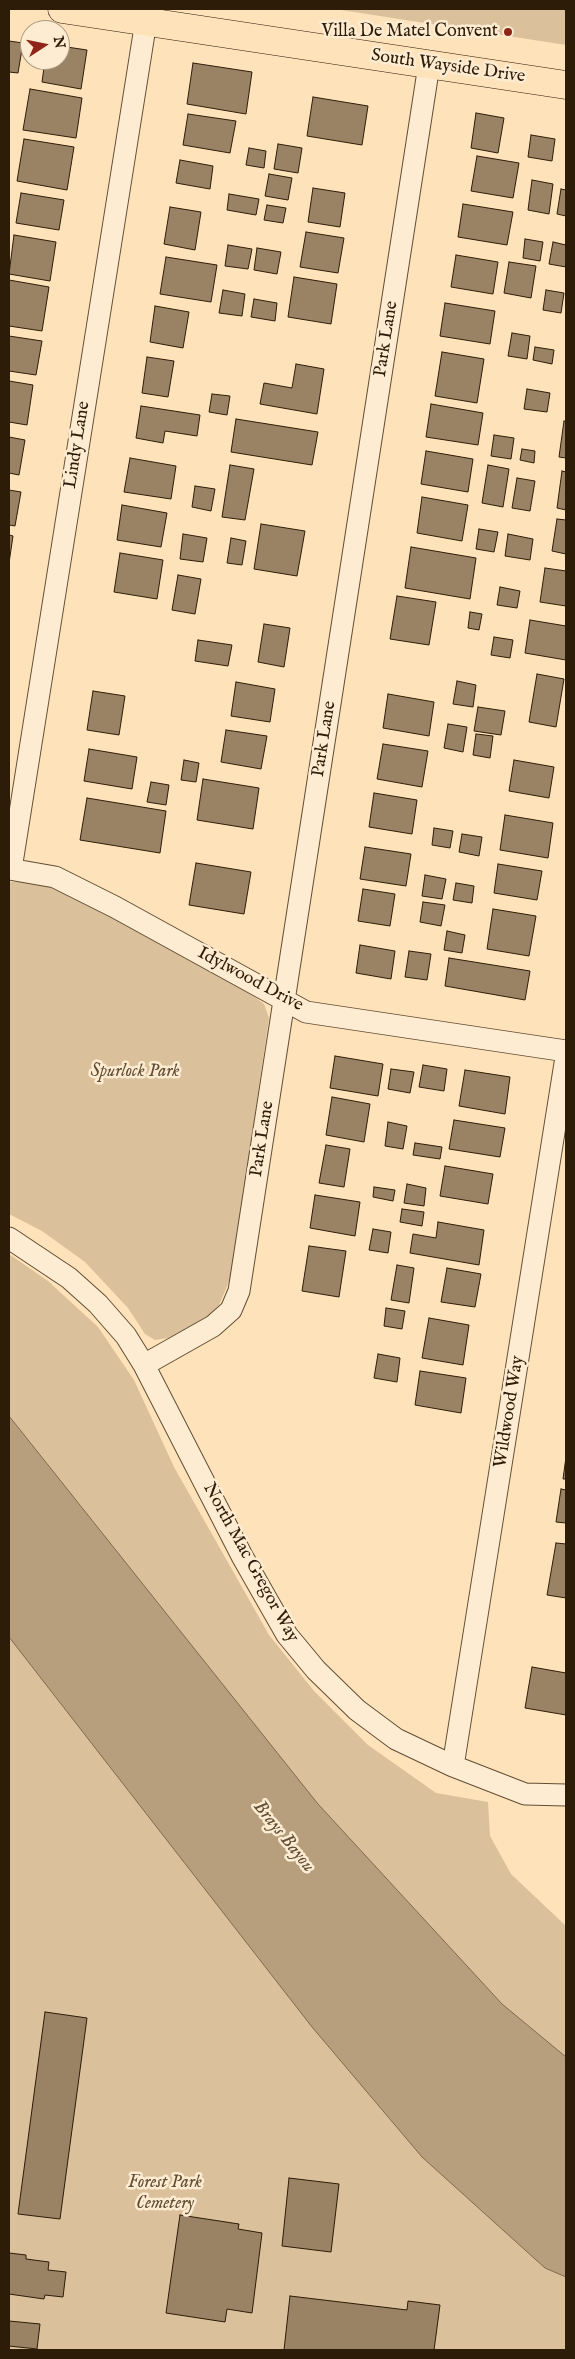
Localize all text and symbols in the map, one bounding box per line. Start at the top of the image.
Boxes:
north arrow [20,20,70,70]
place label: Villa De Matel Convent [321,21,498,43]
marker: Villa De Matel Convent [502,26,514,38]
text: N [49,35,69,50]
street label: South Wayside Drive [370,46,526,88]
street label: Park Lane [370,299,404,379]
street label: Lindy Lane [60,400,96,490]
street label: Park Lane [308,699,342,779]
street label: Idylwood Drive [193,943,307,1017]
park label: Spurlock Park [90,1061,180,1083]
street label: Park Lane [246,1099,280,1179]
street label: Wildwood Way [490,1354,530,1470]
street label: North Mac Gregor Way [197,1480,303,1646]
water label: Brays Bayou [247,1797,319,1877]
park label: Forest Park Cemetery [128,2172,202,2214]

